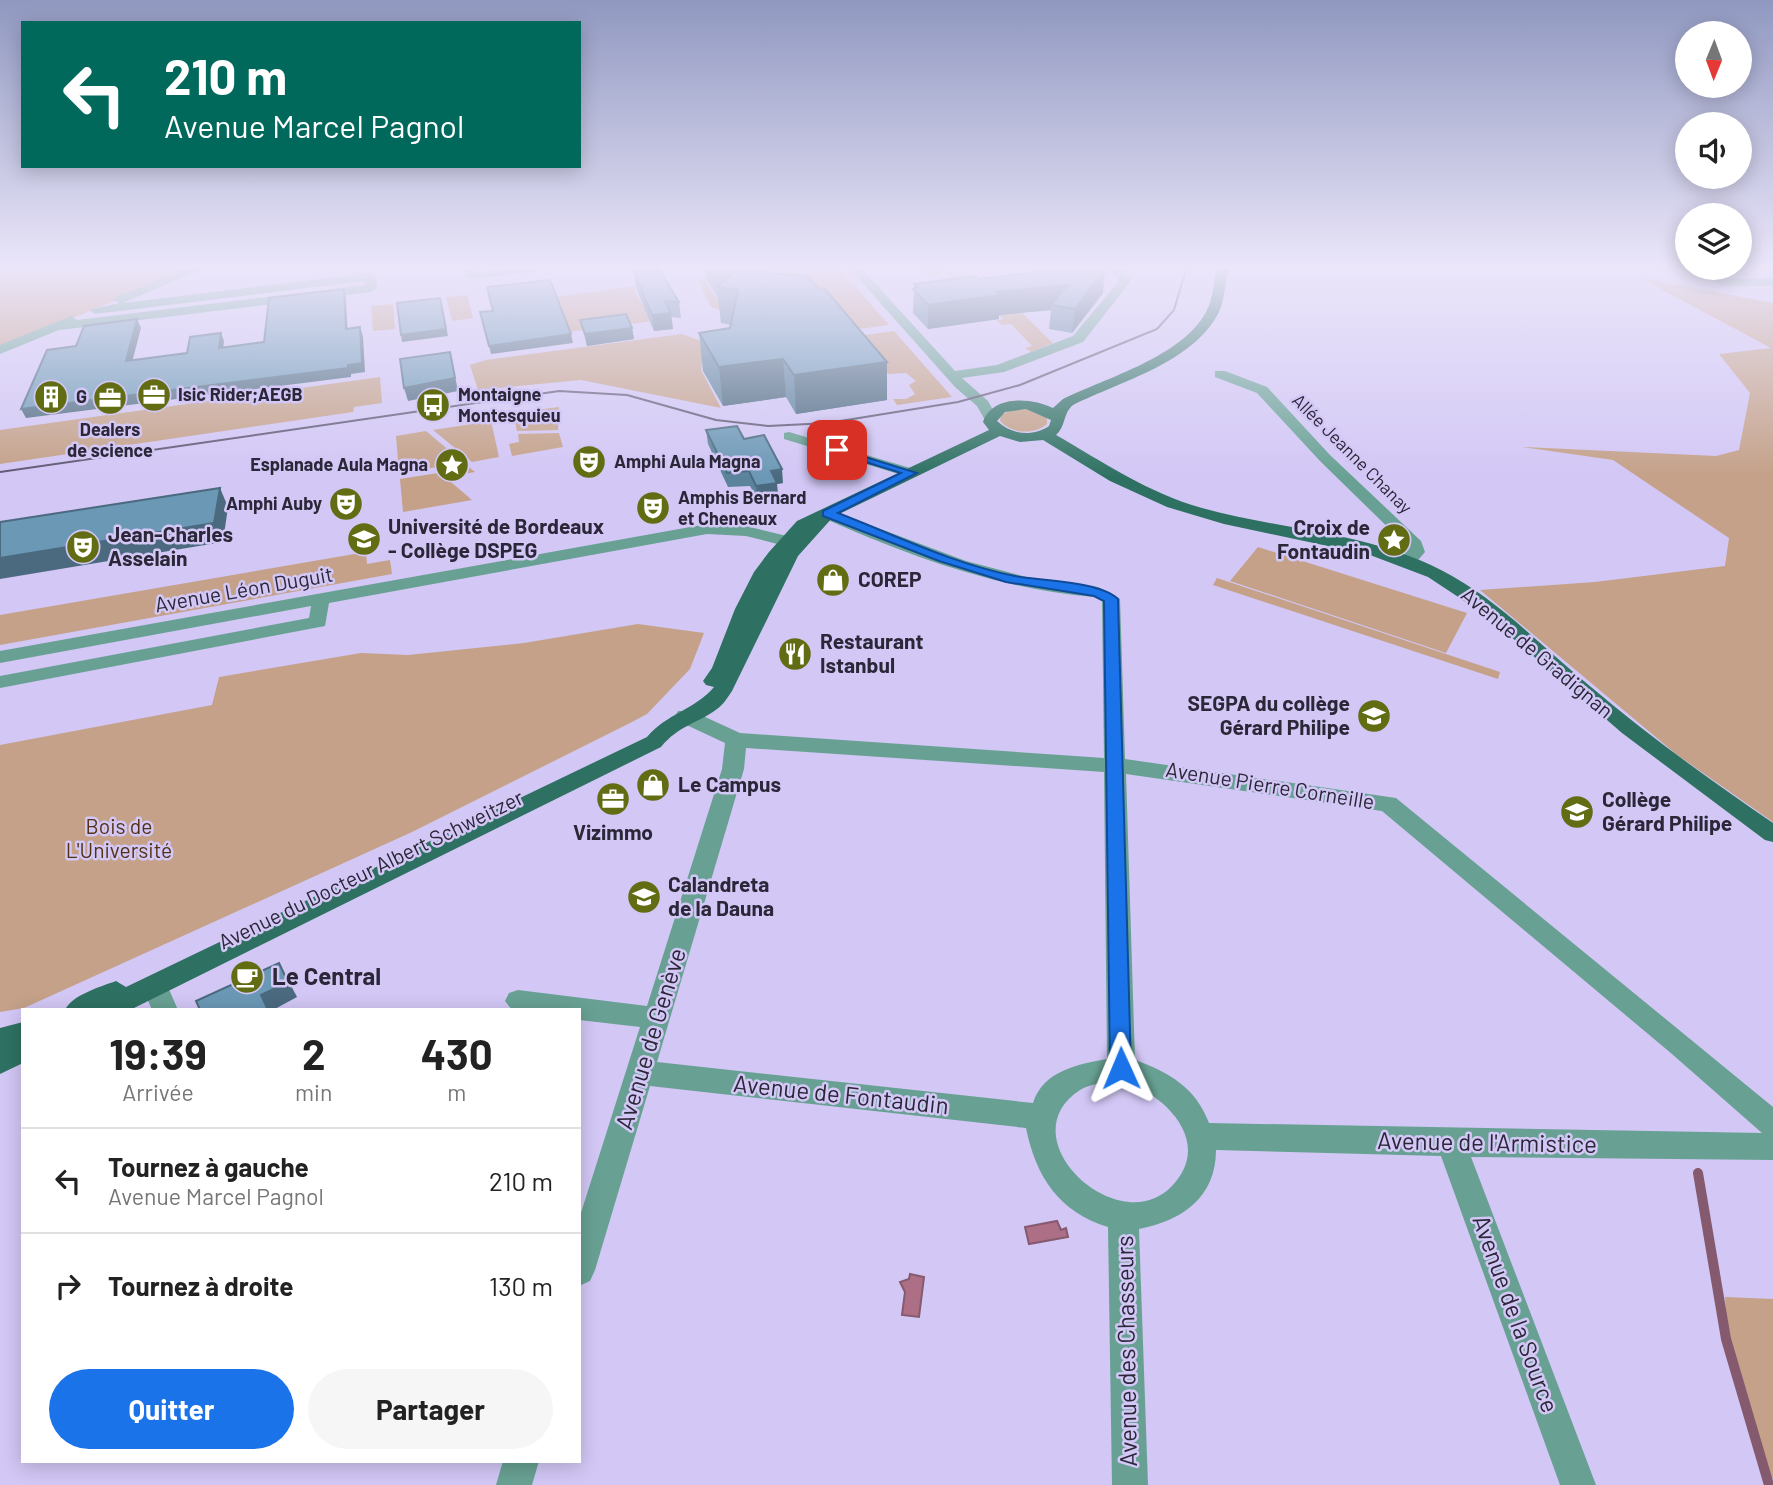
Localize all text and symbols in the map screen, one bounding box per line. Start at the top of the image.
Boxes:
north arrow [1675,21,1752,98]
map controls [1675,21,1752,280]
text: 210 m [164,46,287,105]
icon: left [49,49,140,140]
text: Avenue Marcel Pagnol [164,106,464,144]
button: sound [1675,112,1752,189]
button: layers [1675,203,1752,280]
office icon: Isic Rider;AEGB [135,376,173,414]
building icon: G [32,378,70,416]
office icon: Dealers de science [91,379,129,417]
place label: Isic Rider;AEGB [178,383,303,405]
place label: Montaigne Montesquieu [458,383,560,426]
place label: G [76,385,87,407]
bus stop icon: Montaigne Montesquieu [414,386,452,424]
street label: Allée Jeanne Chanay [1288,389,1417,518]
place label: Dealers de science [67,418,153,461]
pin [807,420,867,480]
icon: arrive [818,431,856,469]
theatre icon: Amphi Aula Magna [570,443,608,481]
place icon: Esplanade Aula Magna [433,446,471,484]
place label: Amphi Aula Magna [614,450,760,472]
place label: Esplanade Aula Magna [250,453,428,475]
theatre icon: Amphi Auby [327,485,365,523]
place label: Amphis Bernard et Cheneaux [678,486,806,529]
theatre icon: Amphis Bernard et Cheneaux [634,489,672,527]
place label: Amphi Auby [226,492,322,514]
place label: Université de Bordeaux - Collège DSPEG [388,513,604,562]
place label: Croix de Fontaudin [1277,514,1370,563]
school or university icon: Université de Bordeaux - Collège DSPEG [345,520,383,558]
place label: Jean-Charles Asselain [108,521,233,570]
place icon: Croix de Fontaudin [1375,521,1413,559]
theatre icon: Jean-Charles Asselain [64,528,102,566]
street label: Avenue Léon Duguit [153,561,335,617]
shop icon: COREP [814,561,852,599]
place label: COREP [858,566,922,591]
street label: Avenue de Gradignan [1457,581,1619,723]
place label: Restaurant Istanbul [820,628,924,677]
restaurant icon: Restaurant Istanbul [776,635,814,673]
place label: SEGPA du collège Gérard Philipe [1188,690,1350,739]
school or university icon: SEGPA du collège Gérard Philipe [1355,697,1393,735]
street label: Avenue Pierre Corneille [1164,756,1376,813]
shop icon: Le Campus [634,766,672,804]
place label: Le Campus [678,771,781,796]
office icon: Vizimmo [594,780,632,818]
street label: Avenue du Docteur Albert Schweitzer [214,784,527,954]
place label: Collège Gérard Philipe [1602,786,1732,835]
school or university icon: Collège Gérard Philipe [1558,793,1596,831]
park label: Bois de L'Université [66,813,172,862]
place label: Vizimmo [573,819,653,844]
place label: Calandreta de la Dauna [668,871,774,920]
school or university icon: Calandreta de la Dauna [625,878,663,916]
street label: Avenue de Genève [608,944,691,1133]
cafe icon: Le Central [228,958,266,996]
place label: Le Central [272,961,381,990]
text: 19:39 [109,1028,207,1078]
text: 2 [302,1028,325,1078]
text: 430 [421,1028,493,1078]
position arrow [1084,1031,1158,1105]
street label: Avenue de Fontaudin [732,1068,950,1119]
text: Arrivée [122,1078,194,1106]
text: min [295,1078,332,1106]
text: m [447,1078,466,1106]
street label: Avenue de l'Armistice [1377,1125,1597,1158]
text: Tournez à gauche [108,1151,309,1182]
icon: left [49,1162,87,1200]
text: 210 m [489,1165,553,1196]
text: Avenue Marcel Pagnol [108,1182,324,1210]
street label: Avenue de la Source [1467,1211,1566,1416]
street label: Avenue des Chasseurs [1109,1235,1142,1467]
icon: right [49,1267,87,1305]
text: Tournez à droite [108,1270,293,1301]
text: 130 m [489,1270,553,1301]
button: Quitter [49,1369,294,1449]
button: Partager [308,1369,553,1449]

